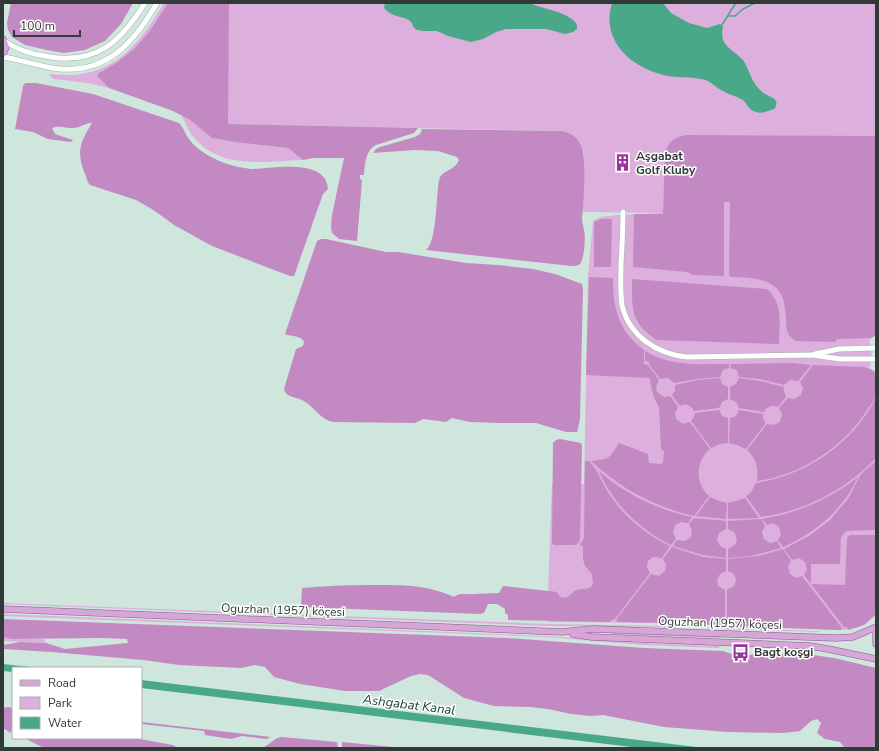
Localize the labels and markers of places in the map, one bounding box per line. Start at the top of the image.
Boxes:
place label: Aşgabat Golf Kluby [636,148,696,178]
building icon: Aşgabat Golf Kluby [613,153,633,173]
bus stop icon: Bagt koşgi [731,642,751,662]
place label: Bagt koşgi [754,644,813,660]

